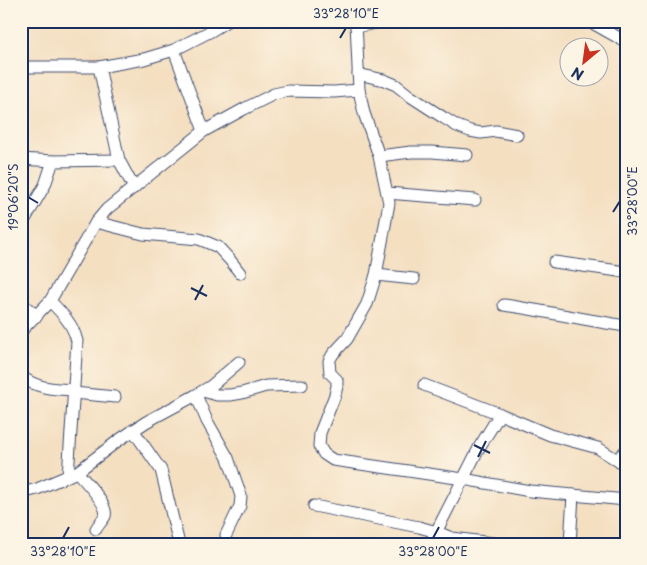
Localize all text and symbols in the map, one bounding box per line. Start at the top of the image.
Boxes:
text: 33°28'10"E [313,4,379,22]
north arrow [560,38,610,88]
text: N [568,62,587,86]
text: 19°06'20"S [4,164,22,230]
text: 33°28'00"E [623,166,641,236]
text: 33°28'10"E [30,542,96,560]
text: 33°28'00"E [398,542,468,560]

